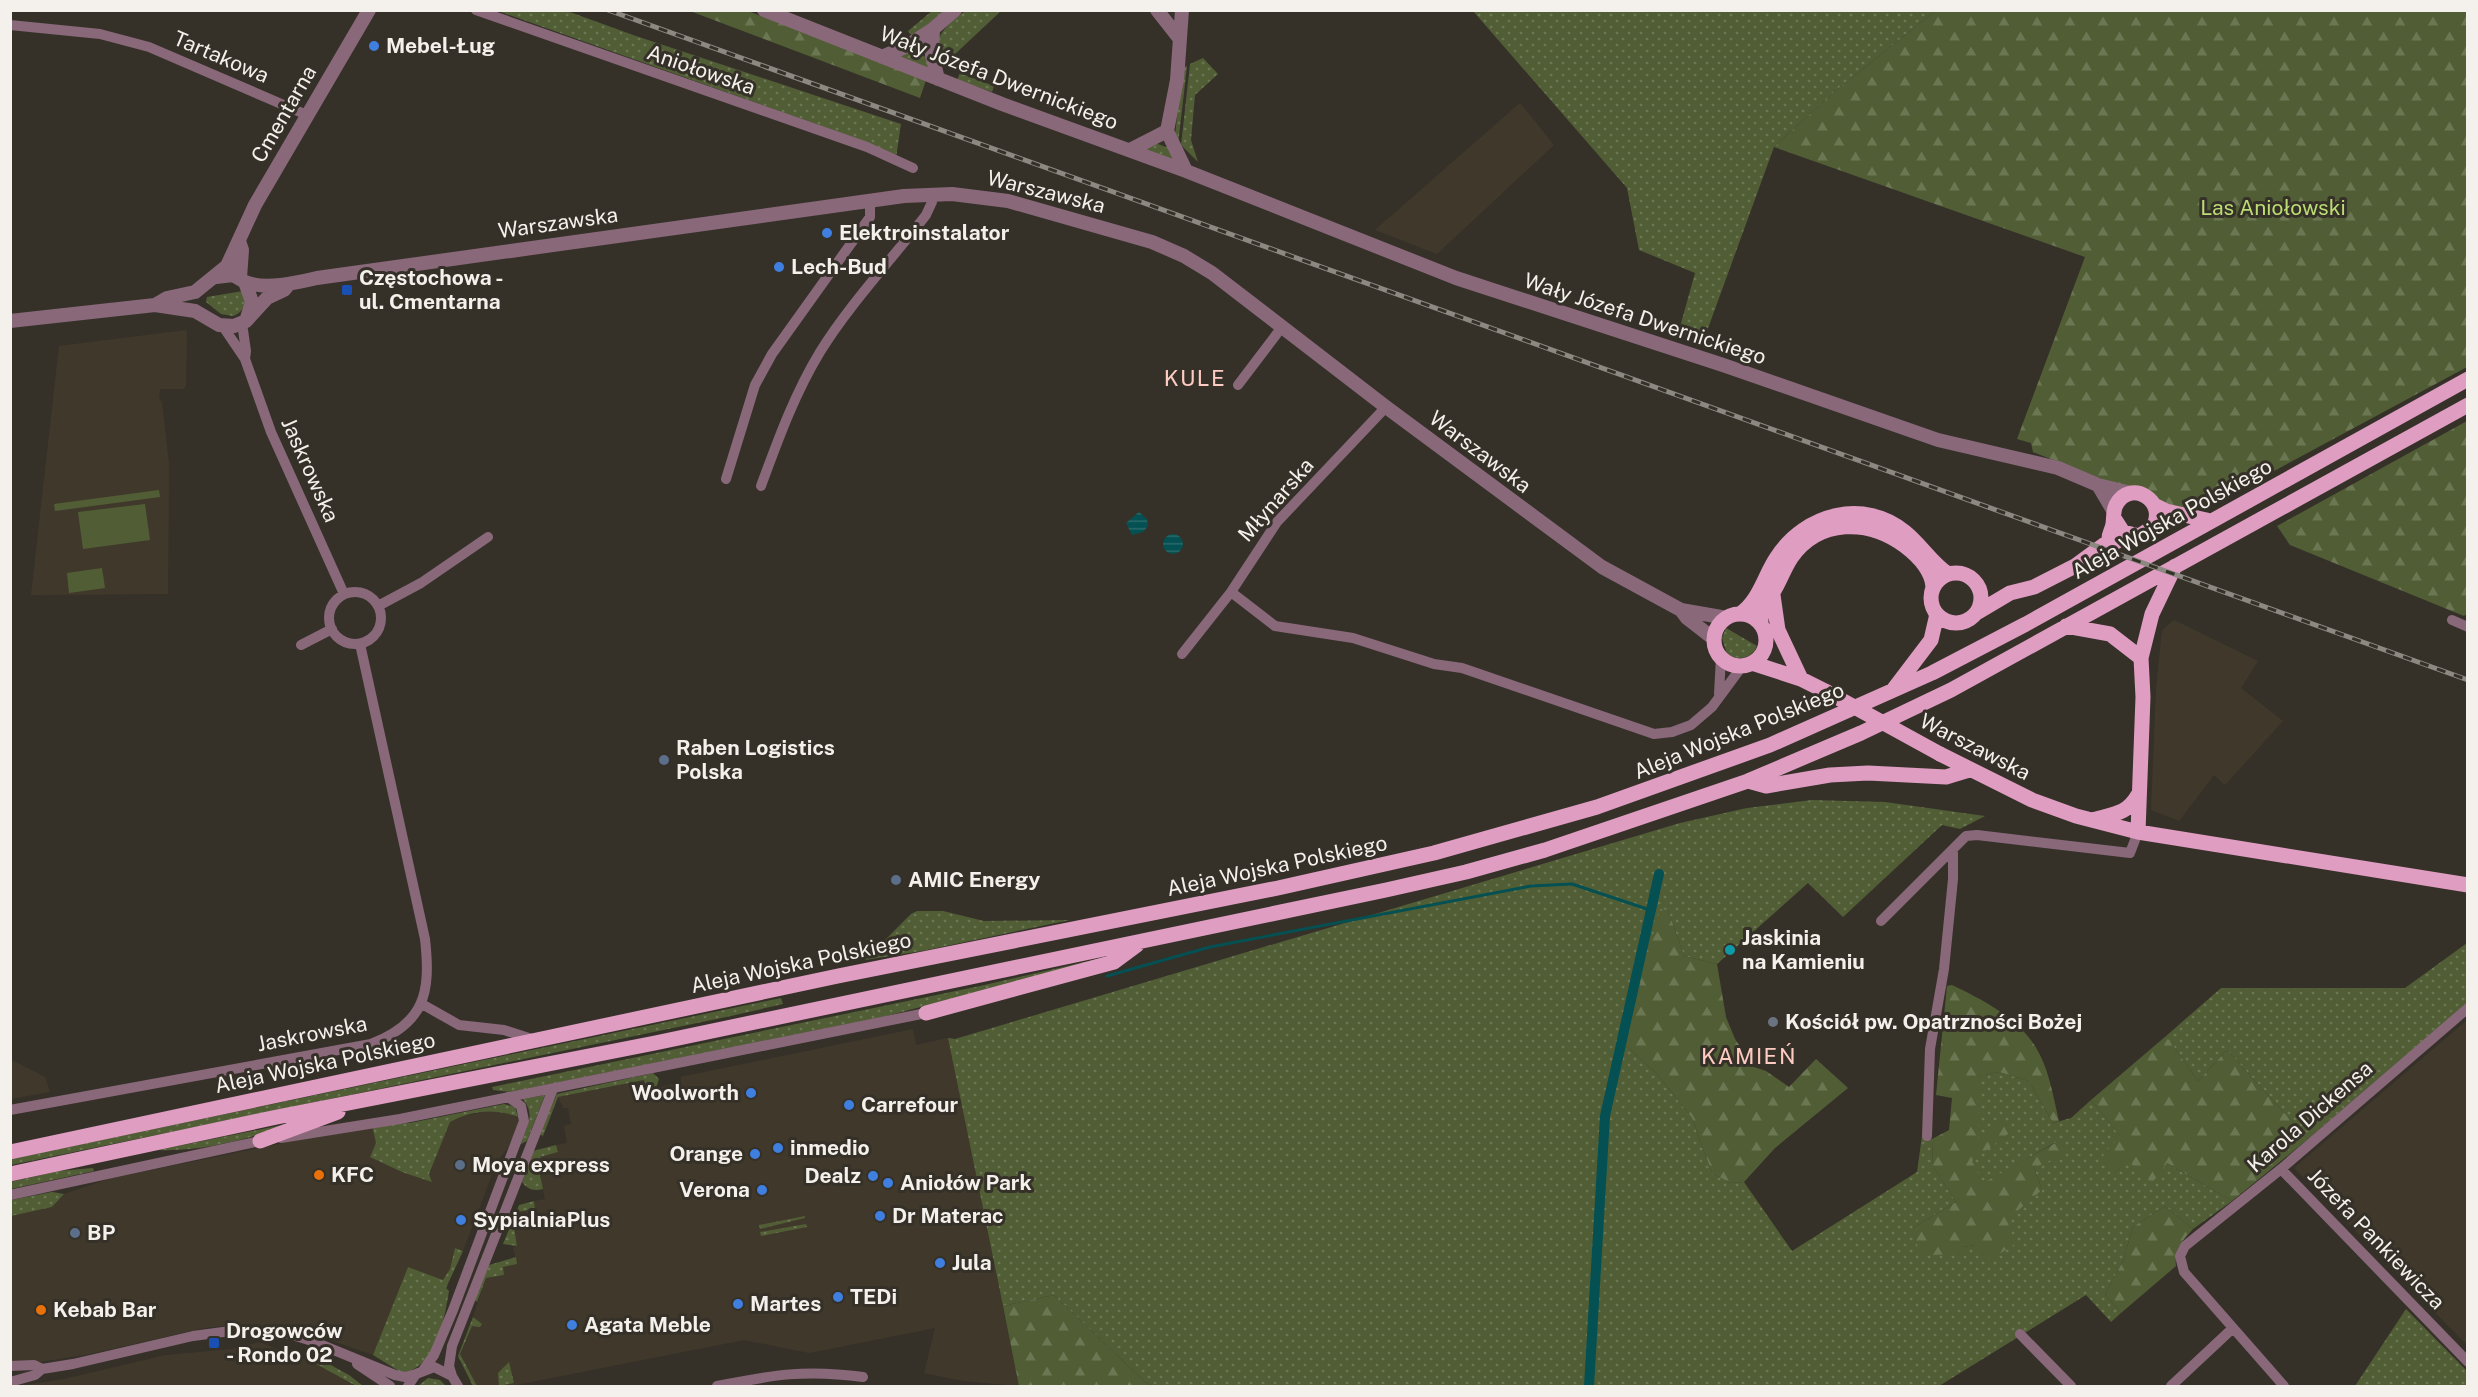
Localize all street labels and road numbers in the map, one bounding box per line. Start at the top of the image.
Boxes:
street label: Wały Józefa Dwernickiego [877,20,1122,135]
street label: Tartakowa [170,25,273,88]
street label: Aniołowska [644,39,758,100]
street label: Cmentarna [246,61,321,167]
street label: Warszawska [984,165,1108,218]
street label: Warszawska [496,202,619,243]
street label: Wały Józefa Dwernickiego [1521,268,1769,370]
street label: Warszawska [1425,405,1536,498]
street label: Jaskrowska [276,414,345,526]
street label: Młynarska [1233,453,1319,547]
street label: Aleja Wojska Polskiego [2067,453,2276,584]
street label: Aleja Wojska Polskiego [1630,677,1848,784]
street label: Warszawska [1916,708,2035,785]
street label: Aleja Wojska Polskiego [1164,830,1389,901]
street label: Aleja Wojska Polskiego [688,927,913,998]
street label: Jaskrowska [255,1011,369,1056]
street label: Aleja Wojska Polskiego [212,1027,437,1098]
street label: Karola Dickensa [2242,1056,2377,1178]
street label: Józefa Pankiewicza [2303,1163,2450,1314]

